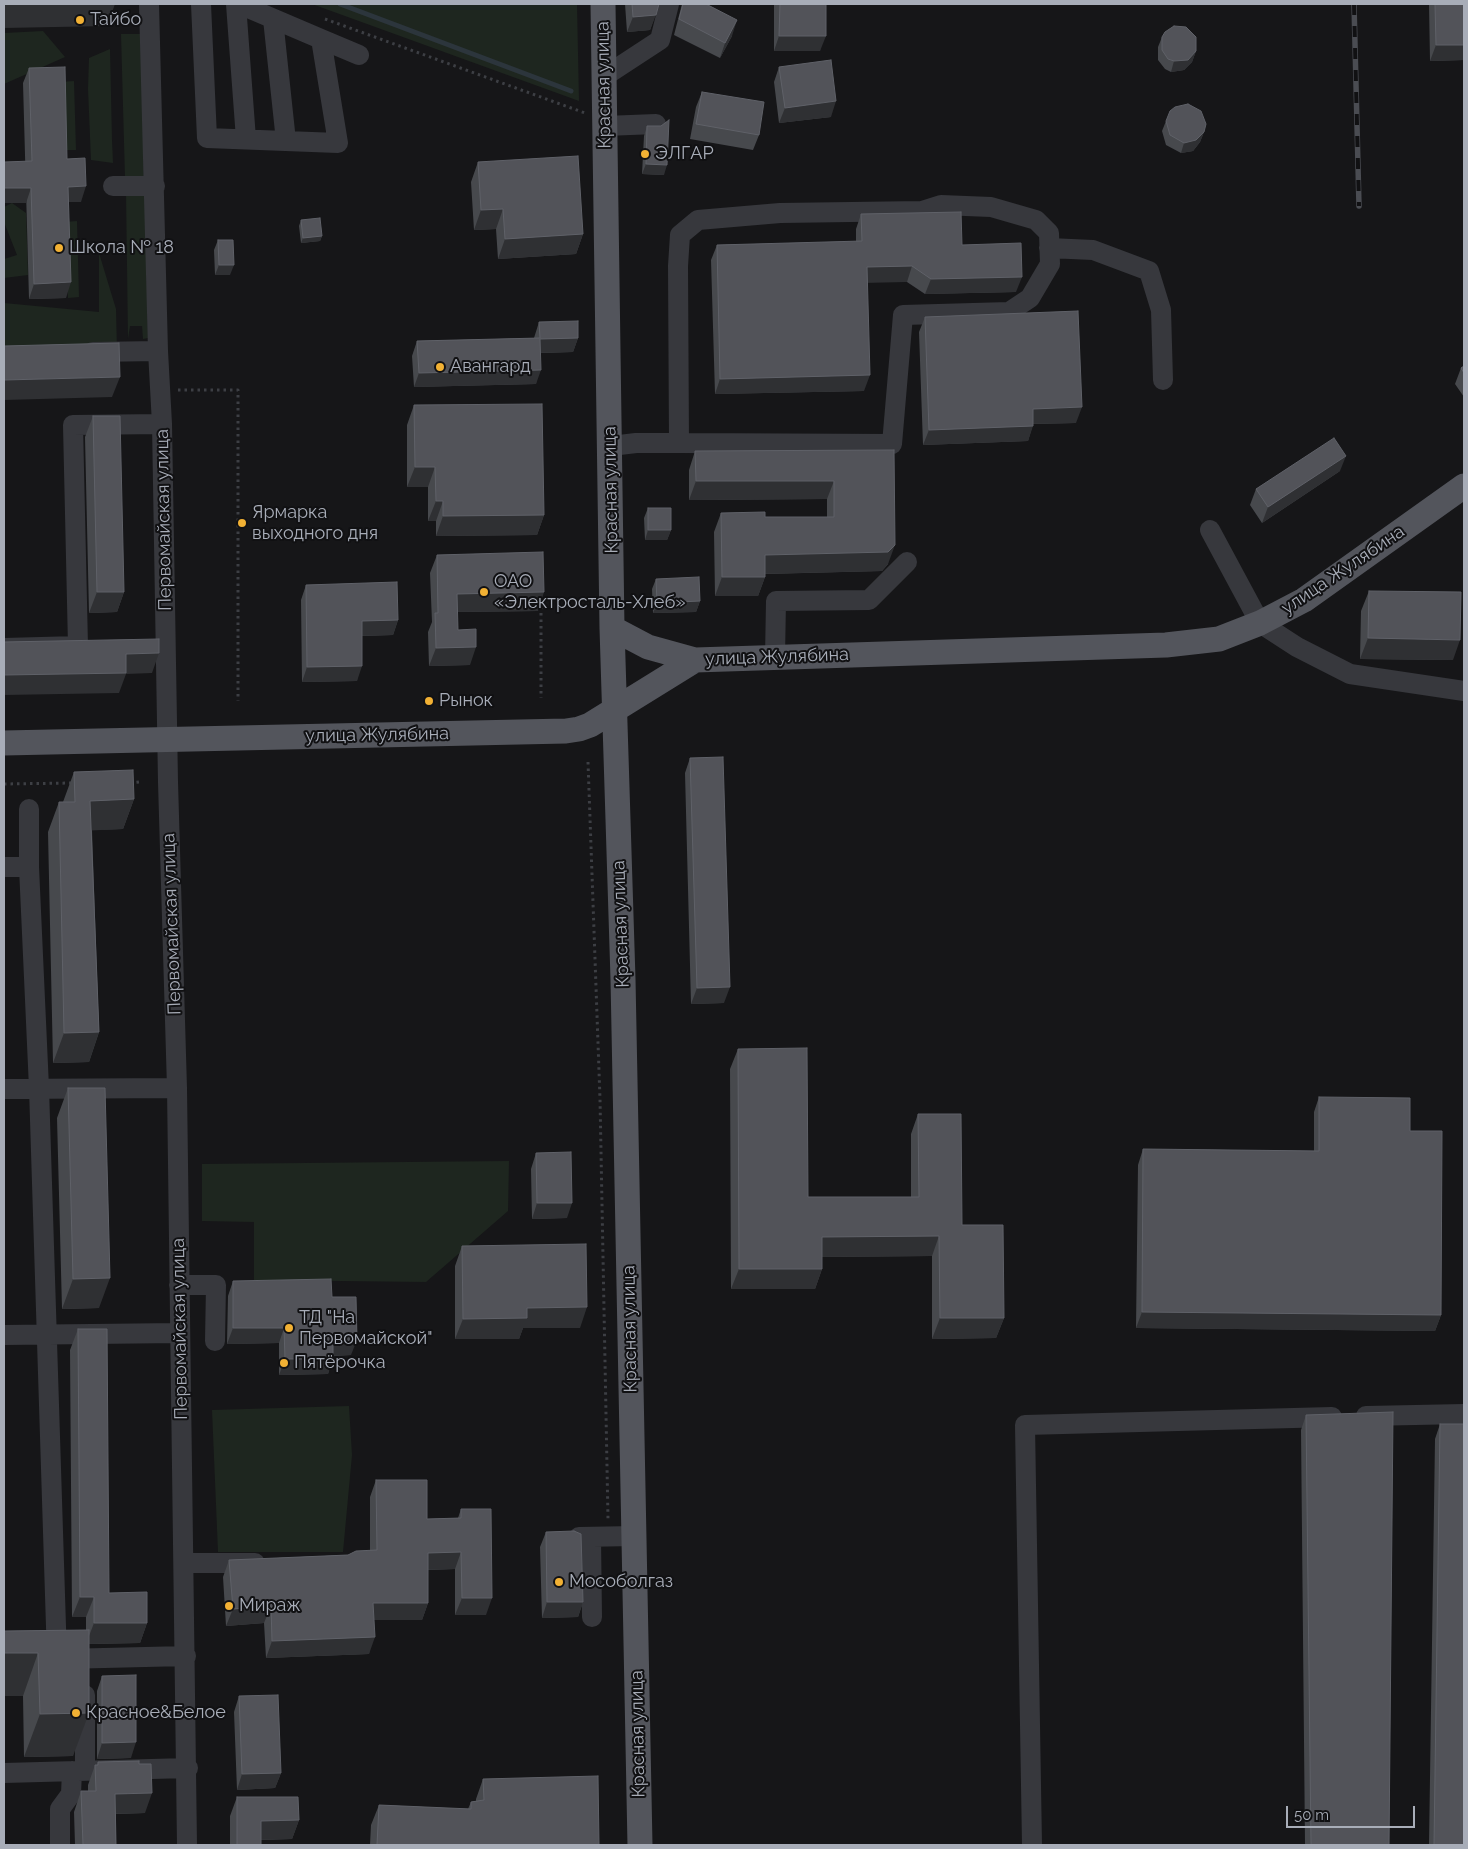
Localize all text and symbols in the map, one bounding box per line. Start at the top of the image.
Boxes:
place label: Тайбо [90,9,141,31]
marker: Тайбо [74,14,86,26]
street label: Красная улица [592,21,616,149]
place label: ЭЛГАР [655,143,714,165]
marker: ЭЛГАР [639,148,651,160]
place label: Школа № 18 [69,237,174,259]
marker: Школа № 18 [53,242,65,254]
place label: Авангард [450,356,531,378]
marker: Авангард [434,361,446,373]
street label: Красная улица [599,426,623,554]
street label: Первомайская улица [152,429,176,611]
place label: Ярмарка выходного дня [252,502,378,544]
marker: Ярмарка выходного дня [236,517,248,529]
street label: улица Жулябина [1277,521,1409,619]
place label: ОАО «Электросталь-Хлеб» [494,571,686,614]
marker: ОАО «Электросталь-Хлеб» [478,586,490,598]
street label: улица Жулябина [705,644,849,670]
place label: Рынок [439,690,493,712]
marker: Рынок [423,695,435,707]
street label: улица Жулябина [305,723,449,747]
street label: Первомайская улица [158,833,186,1015]
street label: Красная улица [608,860,634,988]
street label: Первомайская улица [168,1238,192,1420]
street label: Красная улица [618,1265,642,1393]
place label: ТД "На Первомайской" [299,1307,432,1350]
marker: ТД "На Первомайской" [283,1322,295,1334]
place label: Пятёрочка [294,1352,386,1374]
marker: Пятёрочка [278,1357,290,1369]
place label: Мособолгаз [569,1571,673,1593]
marker: Мособолгаз [553,1576,565,1588]
place label: Мираж [239,1595,301,1617]
marker: Мираж [223,1600,235,1612]
street label: Красная улица [626,1670,650,1798]
place label: Красное&Белое [86,1702,226,1724]
marker: Красное&Белое [70,1707,82,1719]
scale bar [1288,1796,1417,1828]
text: 50 m [1294,1806,1329,1824]

